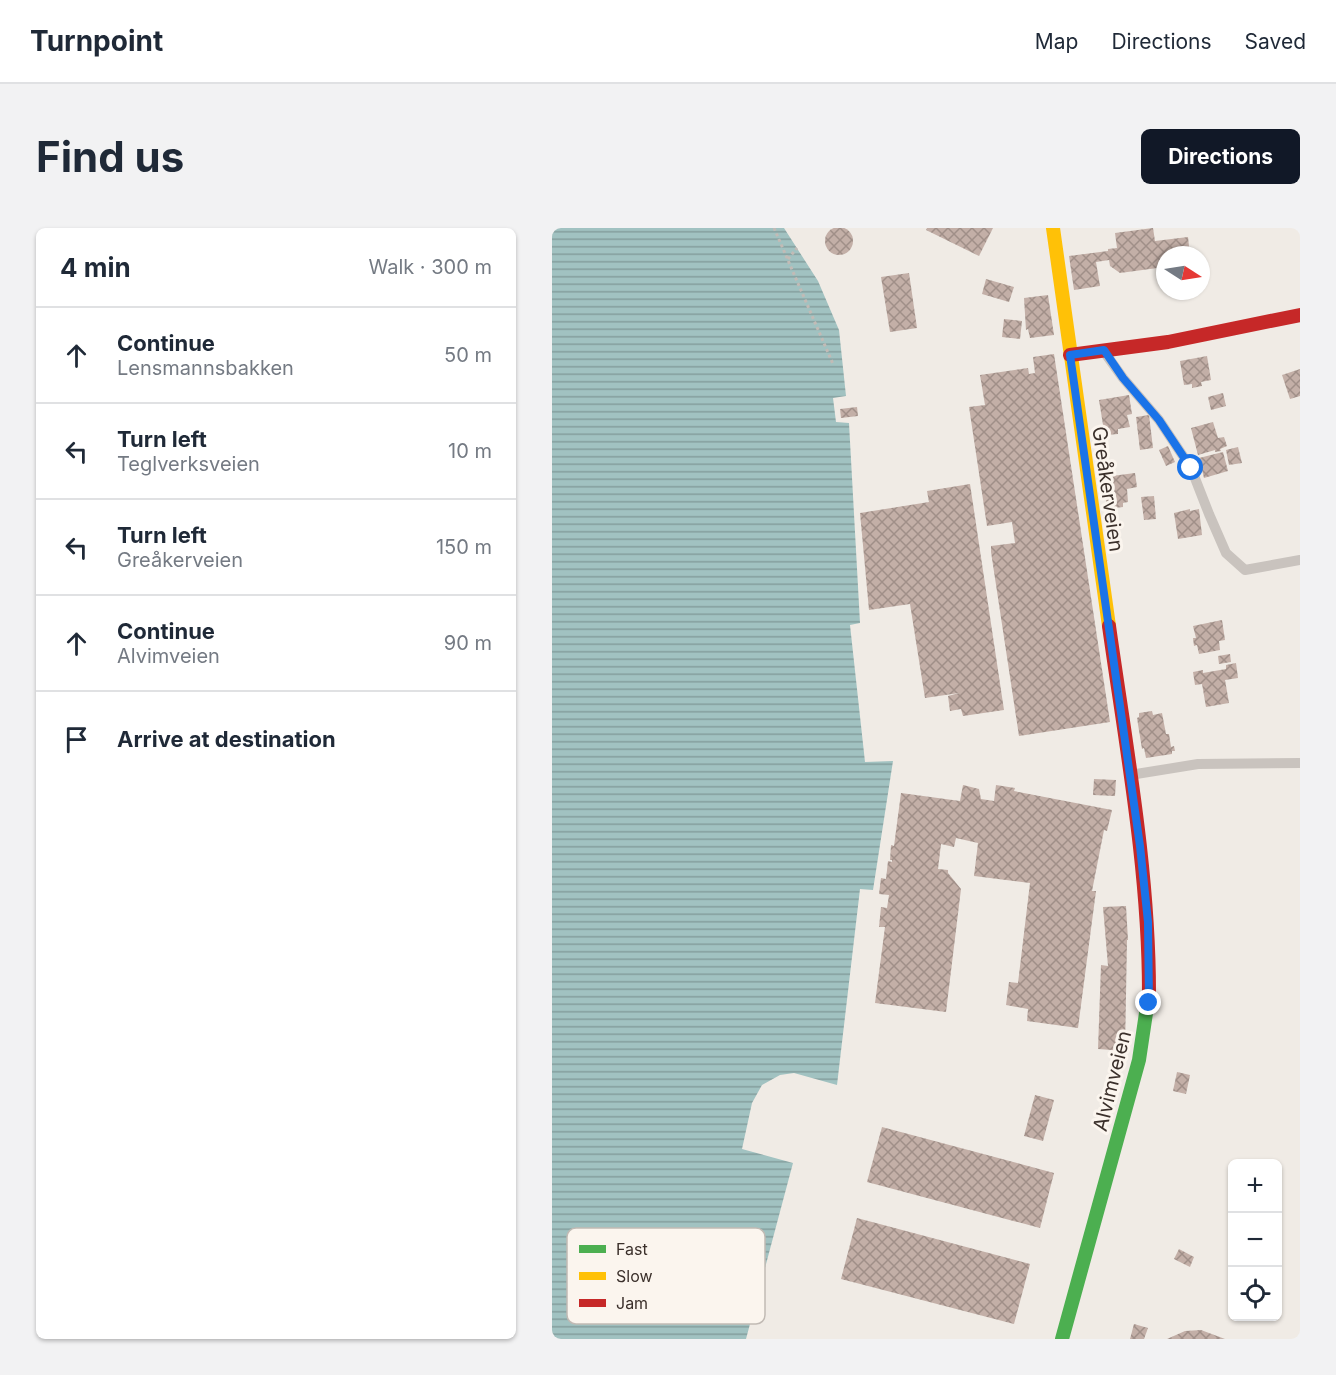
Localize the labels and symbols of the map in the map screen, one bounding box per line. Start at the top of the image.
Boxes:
north arrow [1156,246,1210,300]
street label: Greåkerveien [1087,425,1129,553]
route start [1177,454,1203,480]
route end [1135,989,1161,1015]
street label: Alvimveien [1088,1028,1136,1134]
legend [567,1228,765,1324]
text: Fast [616,1239,648,1259]
text: Slow [616,1266,653,1286]
text: Jam [616,1293,648,1313]

